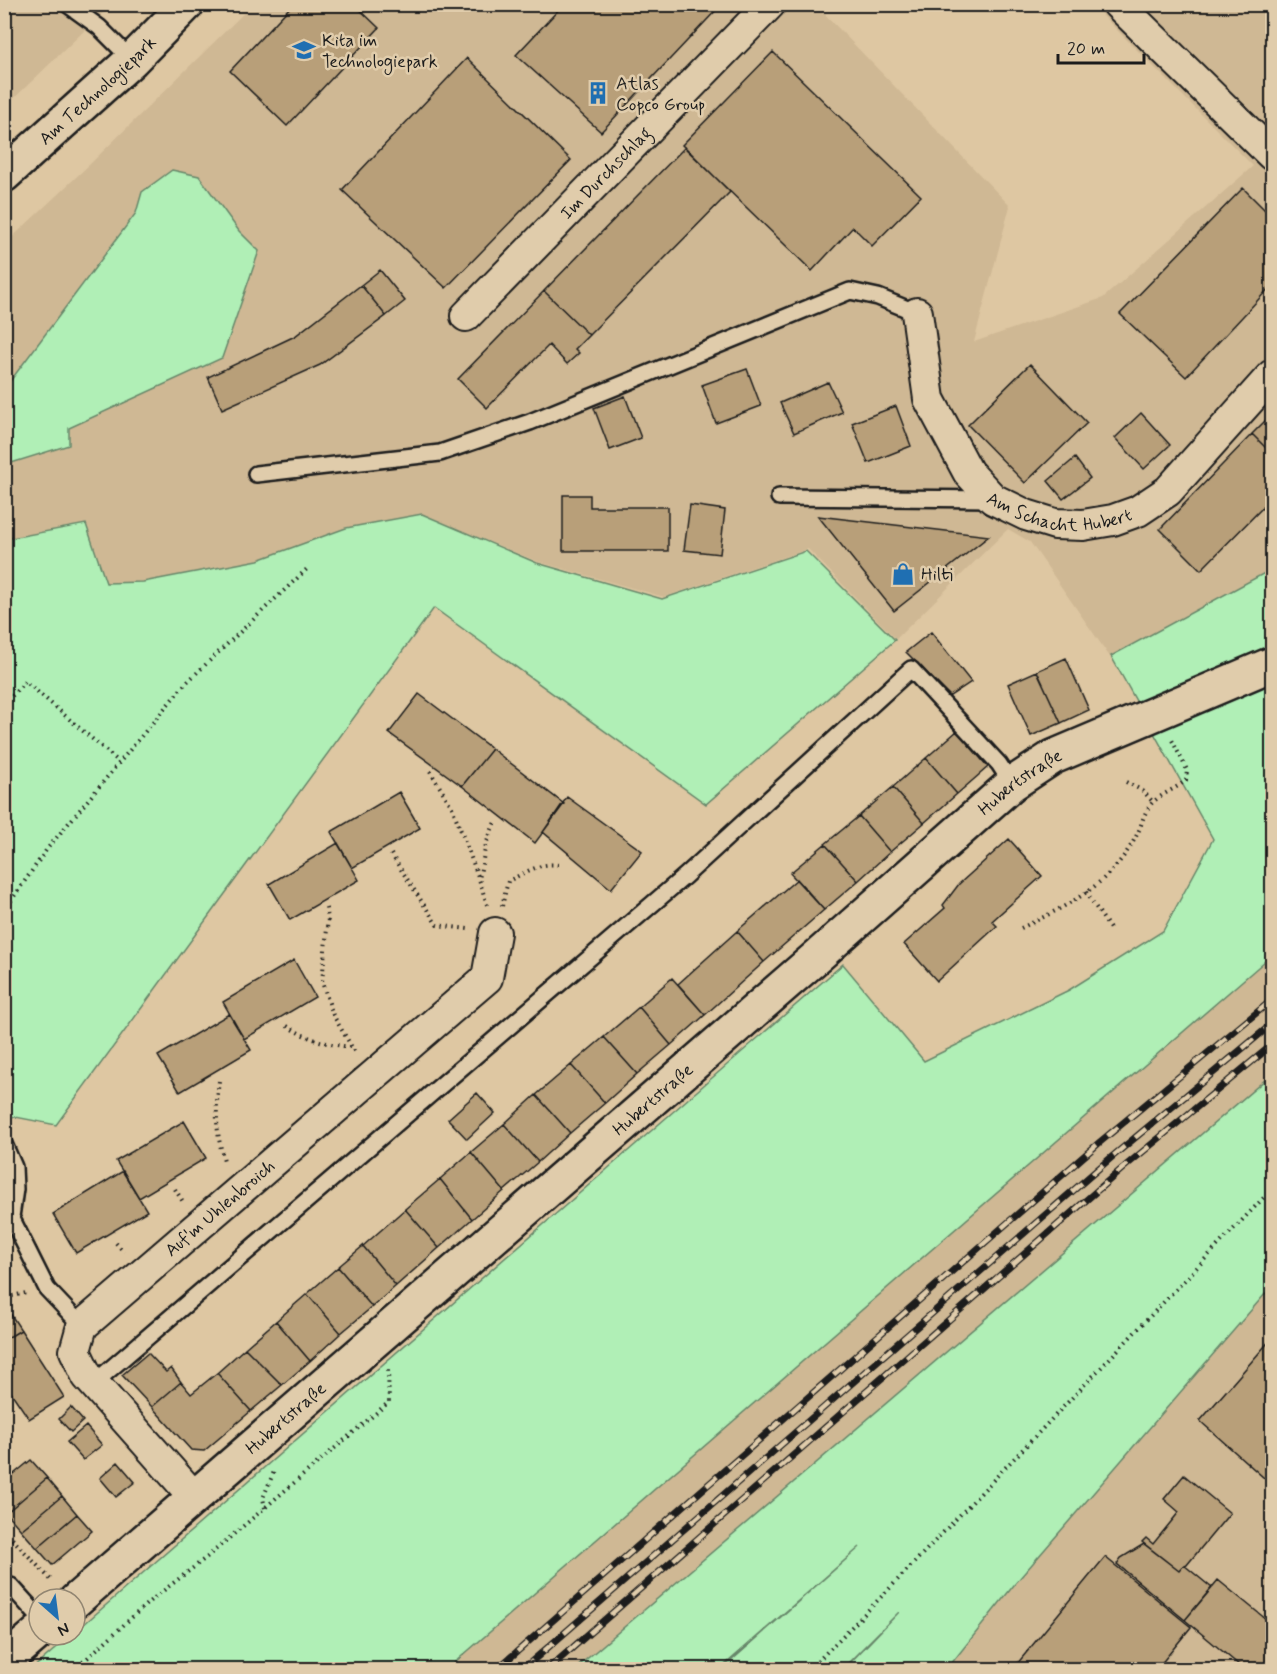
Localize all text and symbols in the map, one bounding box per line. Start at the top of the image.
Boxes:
scale bar [1058,27,1144,65]
place label: Kita im Technologiepark [322,29,438,75]
street label: Am Technologiepark [34,31,162,151]
school or university icon: Kita im Technologiepark [291,37,317,63]
text: 20 m [1067,37,1105,61]
place label: Atlas Copco Group [616,72,705,117]
building icon: Atlas Copco Group [585,80,611,106]
street label: Im Durchschlag [555,122,659,225]
street label: Am Schacht Hubert [982,487,1136,538]
shop icon: Hilti [890,561,916,587]
place label: Hilti [921,563,953,587]
street label: Hubertstraße [973,743,1066,822]
street label: Hubertstraße [608,1058,699,1142]
street label: Auf'm Uhlenbroich [160,1155,280,1263]
street label: Hubertstraße [241,1377,332,1461]
north arrow [27,1587,87,1647]
text: N [54,1617,73,1641]

